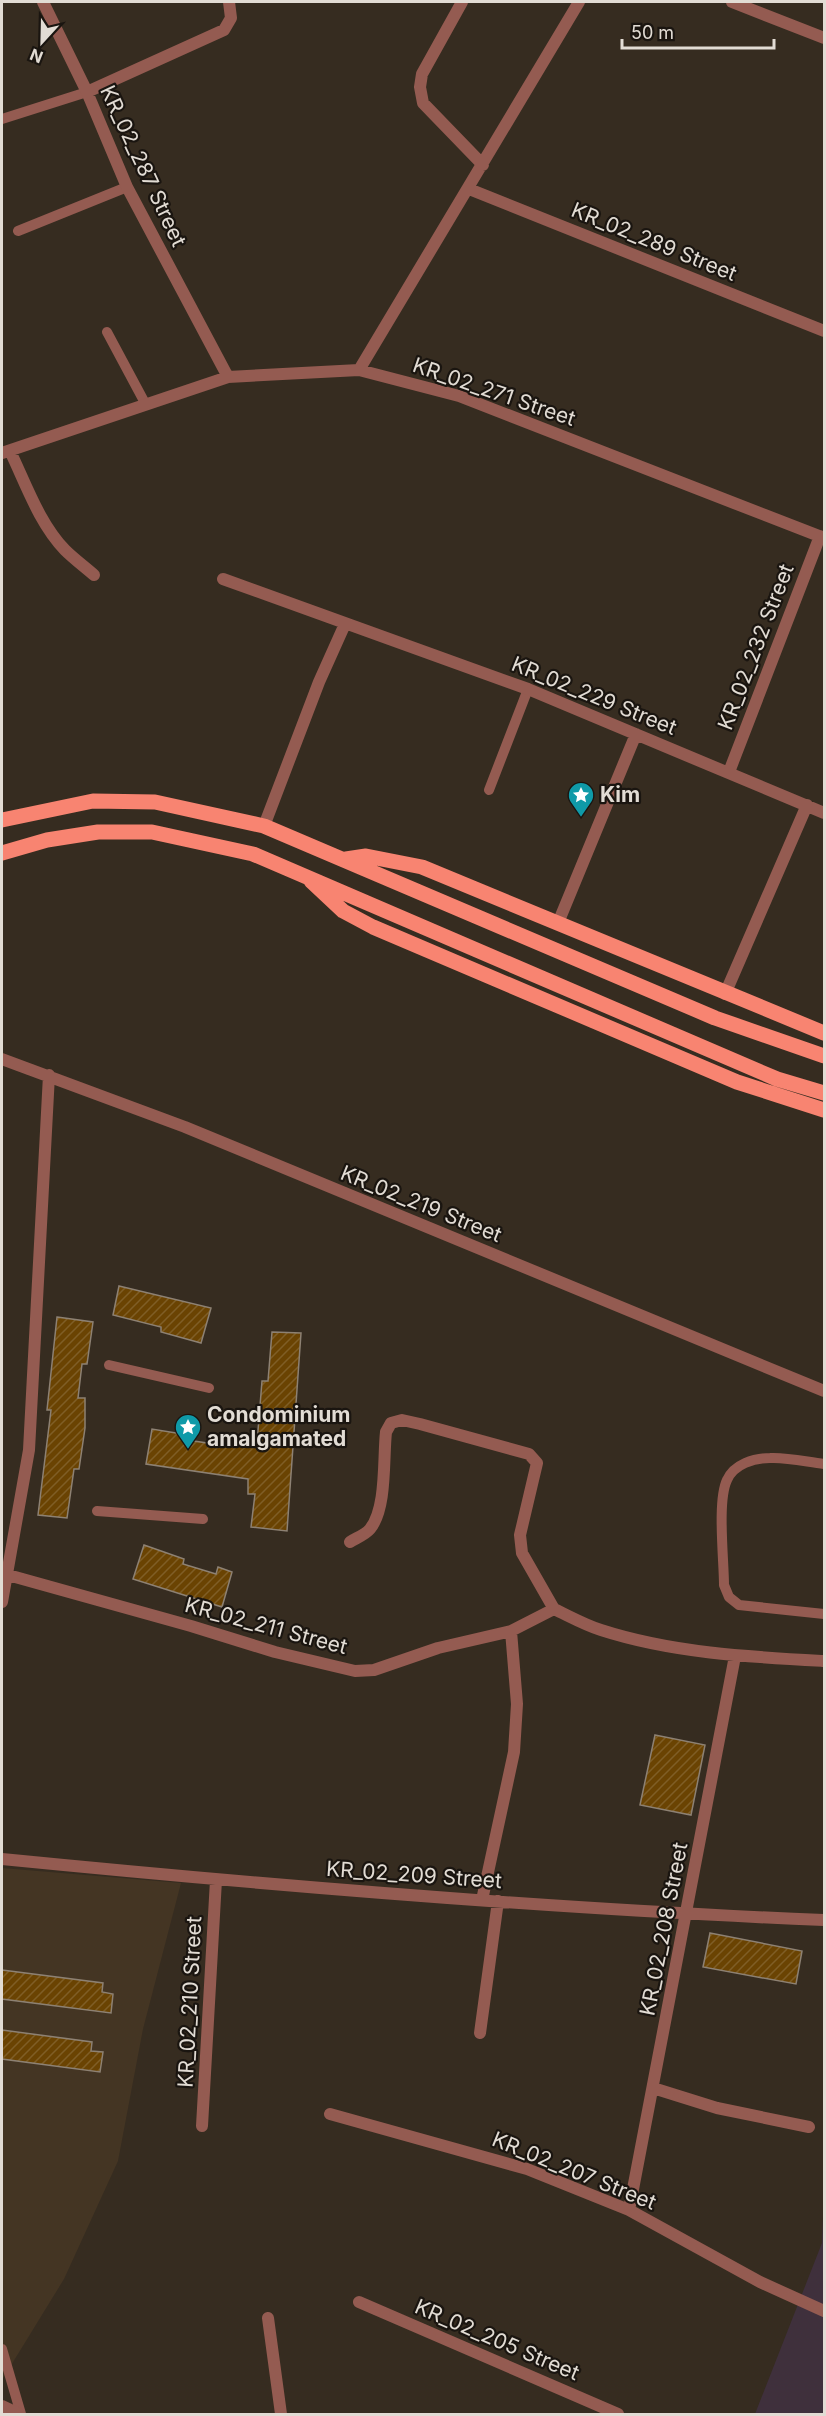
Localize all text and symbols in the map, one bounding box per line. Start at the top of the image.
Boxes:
north arrow [12,12,72,72]
scale bar [622,12,774,50]
text: 50 m [631,22,674,43]
text: N [27,44,46,67]
street label: KR_02_287 Street [95,81,192,250]
street label: KR_02_289 Street [568,197,741,286]
street label: KR_02_271 Street [410,352,579,431]
street label: KR_02_232 Street [712,560,799,733]
street label: KR_02_229 Street [508,651,680,740]
place icon: Kim [566,780,596,818]
place label: Kim [600,782,640,807]
street label: KR_02_219 Street [337,1160,505,1247]
place label: Condominium amalgamated [207,1402,350,1451]
place icon: Condominium amalgamated [173,1412,203,1450]
street label: KR_02_211 Street [182,1592,350,1659]
street label: KR_02_208 Street [634,1840,693,2018]
street label: KR_02_209 Street [325,1856,503,1893]
street label: KR_02_210 Street [173,1915,206,2088]
street label: KR_02_207 Street [489,2126,660,2215]
street label: KR_02_205 Street [411,2294,583,2385]

